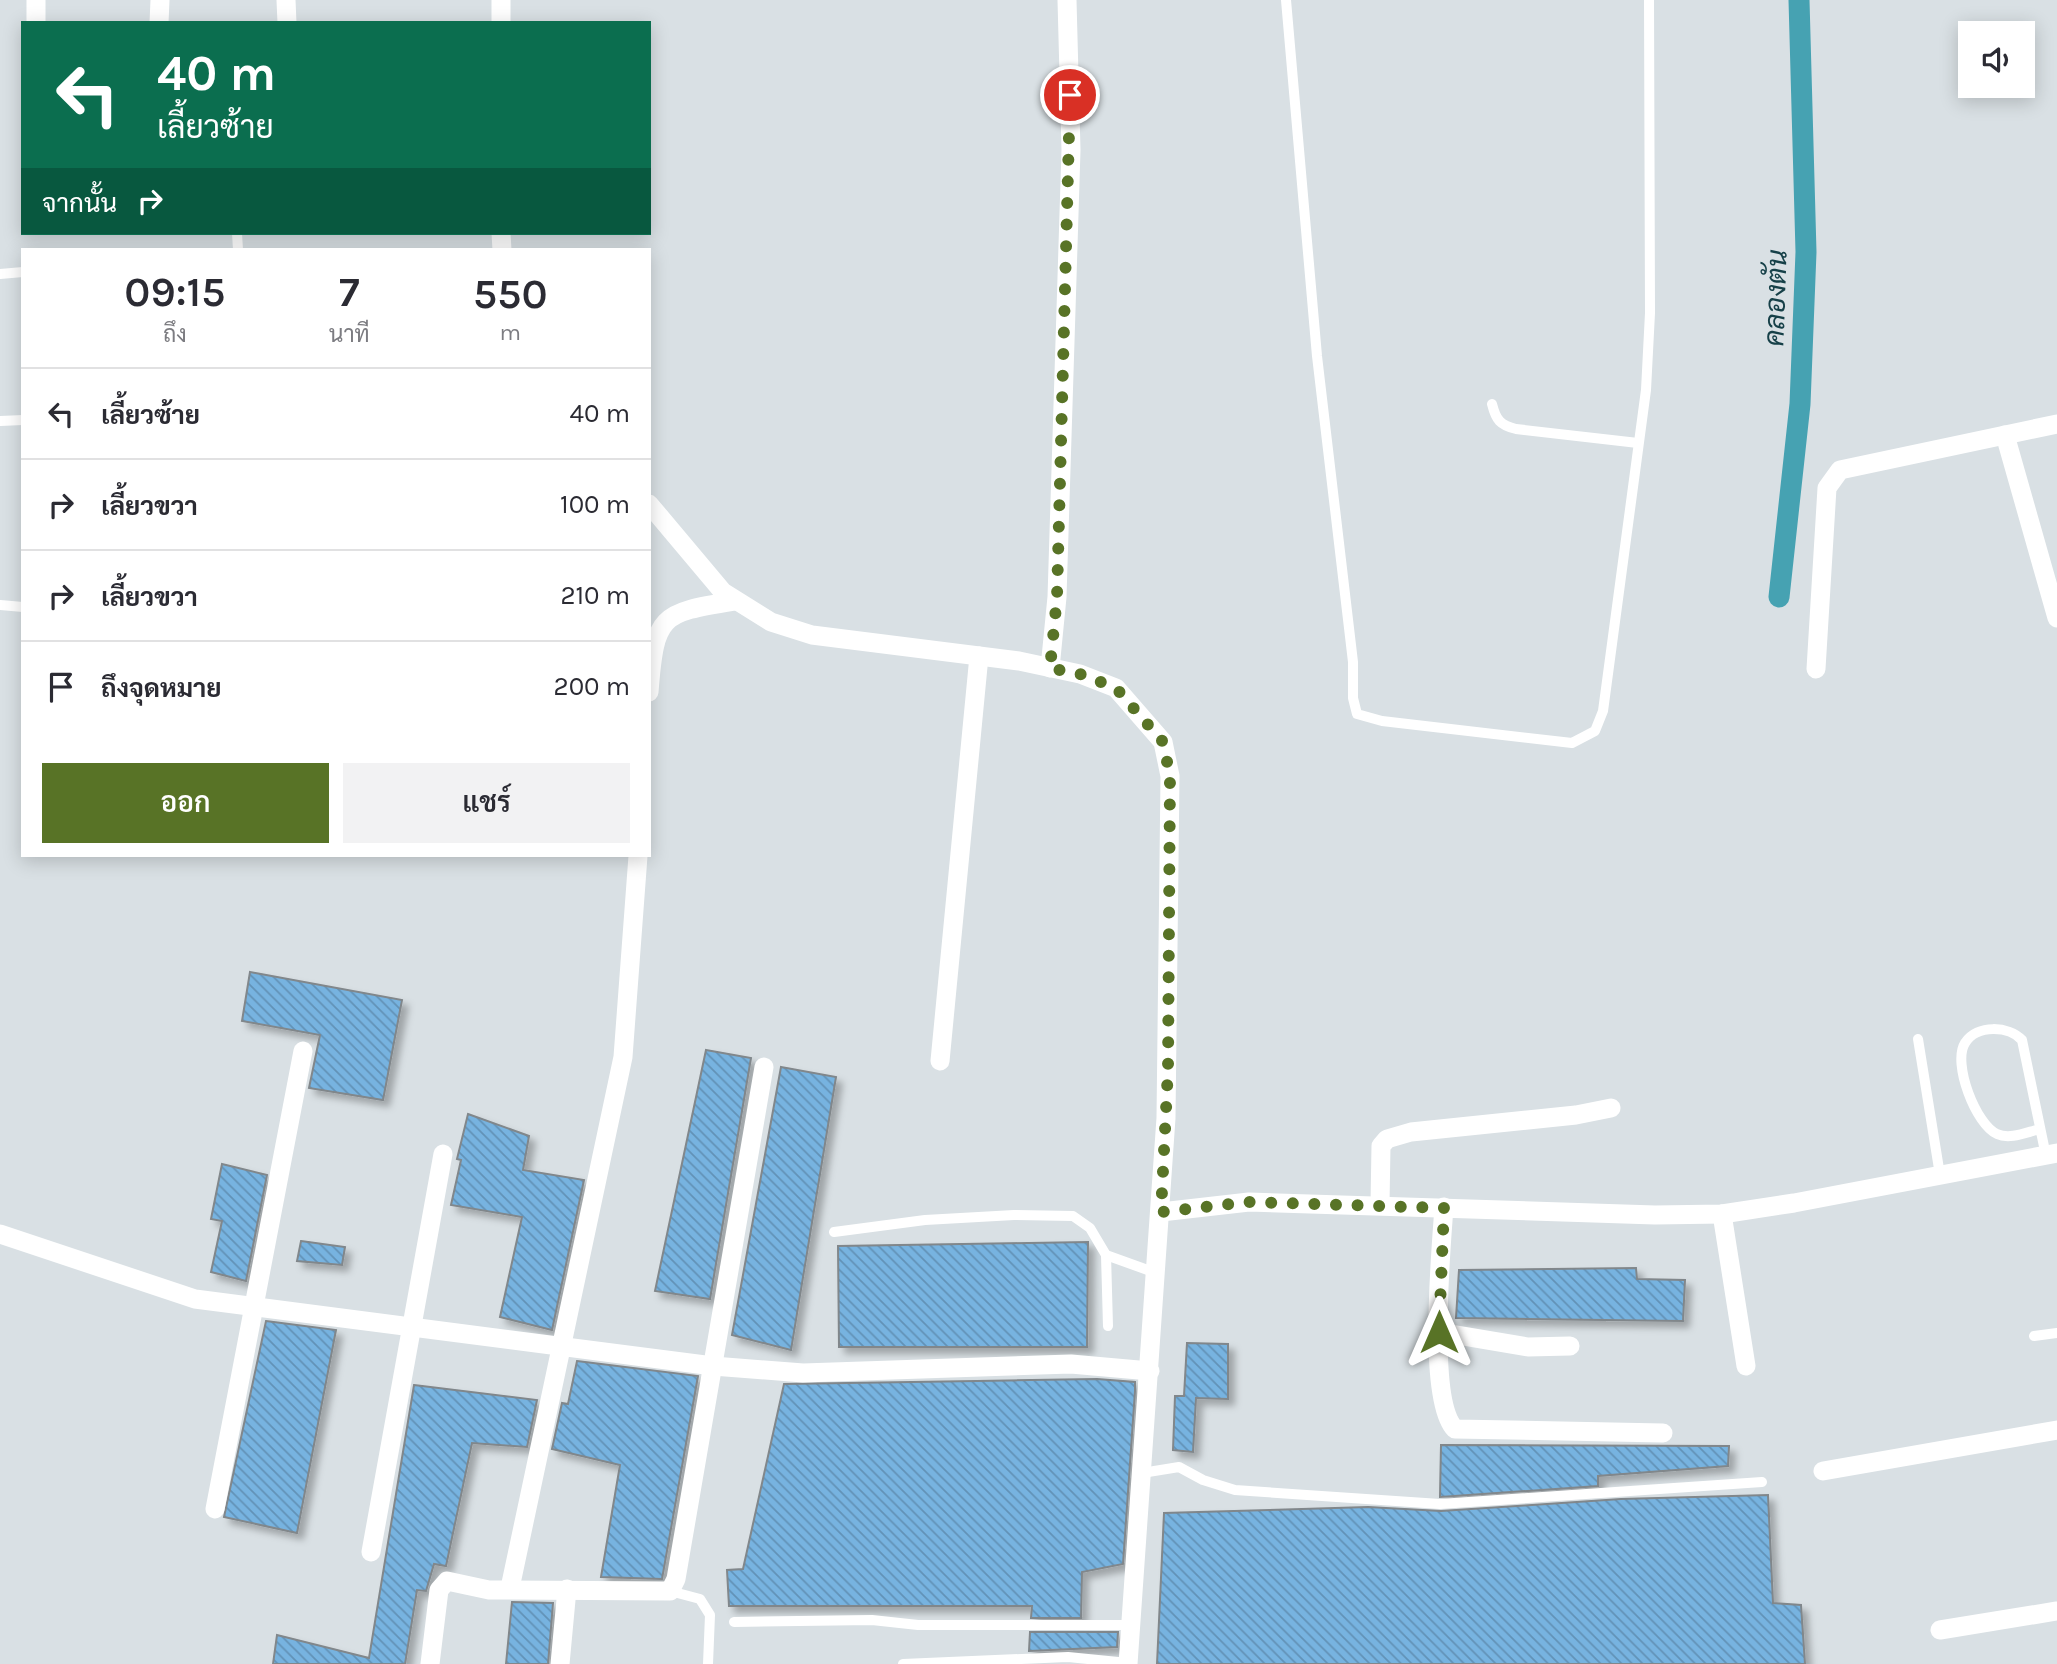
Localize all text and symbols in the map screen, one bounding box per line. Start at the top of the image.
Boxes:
map controls [1958,21,2035,98]
button: sound [1958,21,2035,98]
text: 40 m [157,45,276,102]
icon: left [42,49,133,140]
pin [1040,65,1100,125]
icon: arrive [1051,76,1089,114]
text: เลี้ยวซ้าย [157,109,274,146]
icon: right [131,182,169,220]
text: จากนั้น [42,188,117,219]
water label: คลองตัน [1755,249,1794,347]
text: 09:15 [124,267,226,317]
text: 7 [339,267,360,317]
text: 550 [473,269,548,319]
text: m [500,319,521,346]
text: ถึง [163,321,187,348]
text: นาที [329,321,370,348]
icon: left [42,395,80,433]
text: 40 m [570,398,630,429]
text: เลี้ยวซ้าย [101,400,200,431]
icon: right [42,486,80,524]
text: 100 m [560,489,630,520]
text: เลี้ยวขวา [101,491,198,522]
icon: right [42,577,80,615]
text: 210 m [560,580,630,611]
text: เลี้ยวขวา [101,582,198,613]
icon: arrive [42,668,80,706]
text: 200 m [554,671,630,702]
text: ถึงจุดหมาย [101,673,222,704]
button: ออก [42,763,329,843]
button: แชร์ [343,763,630,843]
position arrow [1402,1295,1476,1369]

